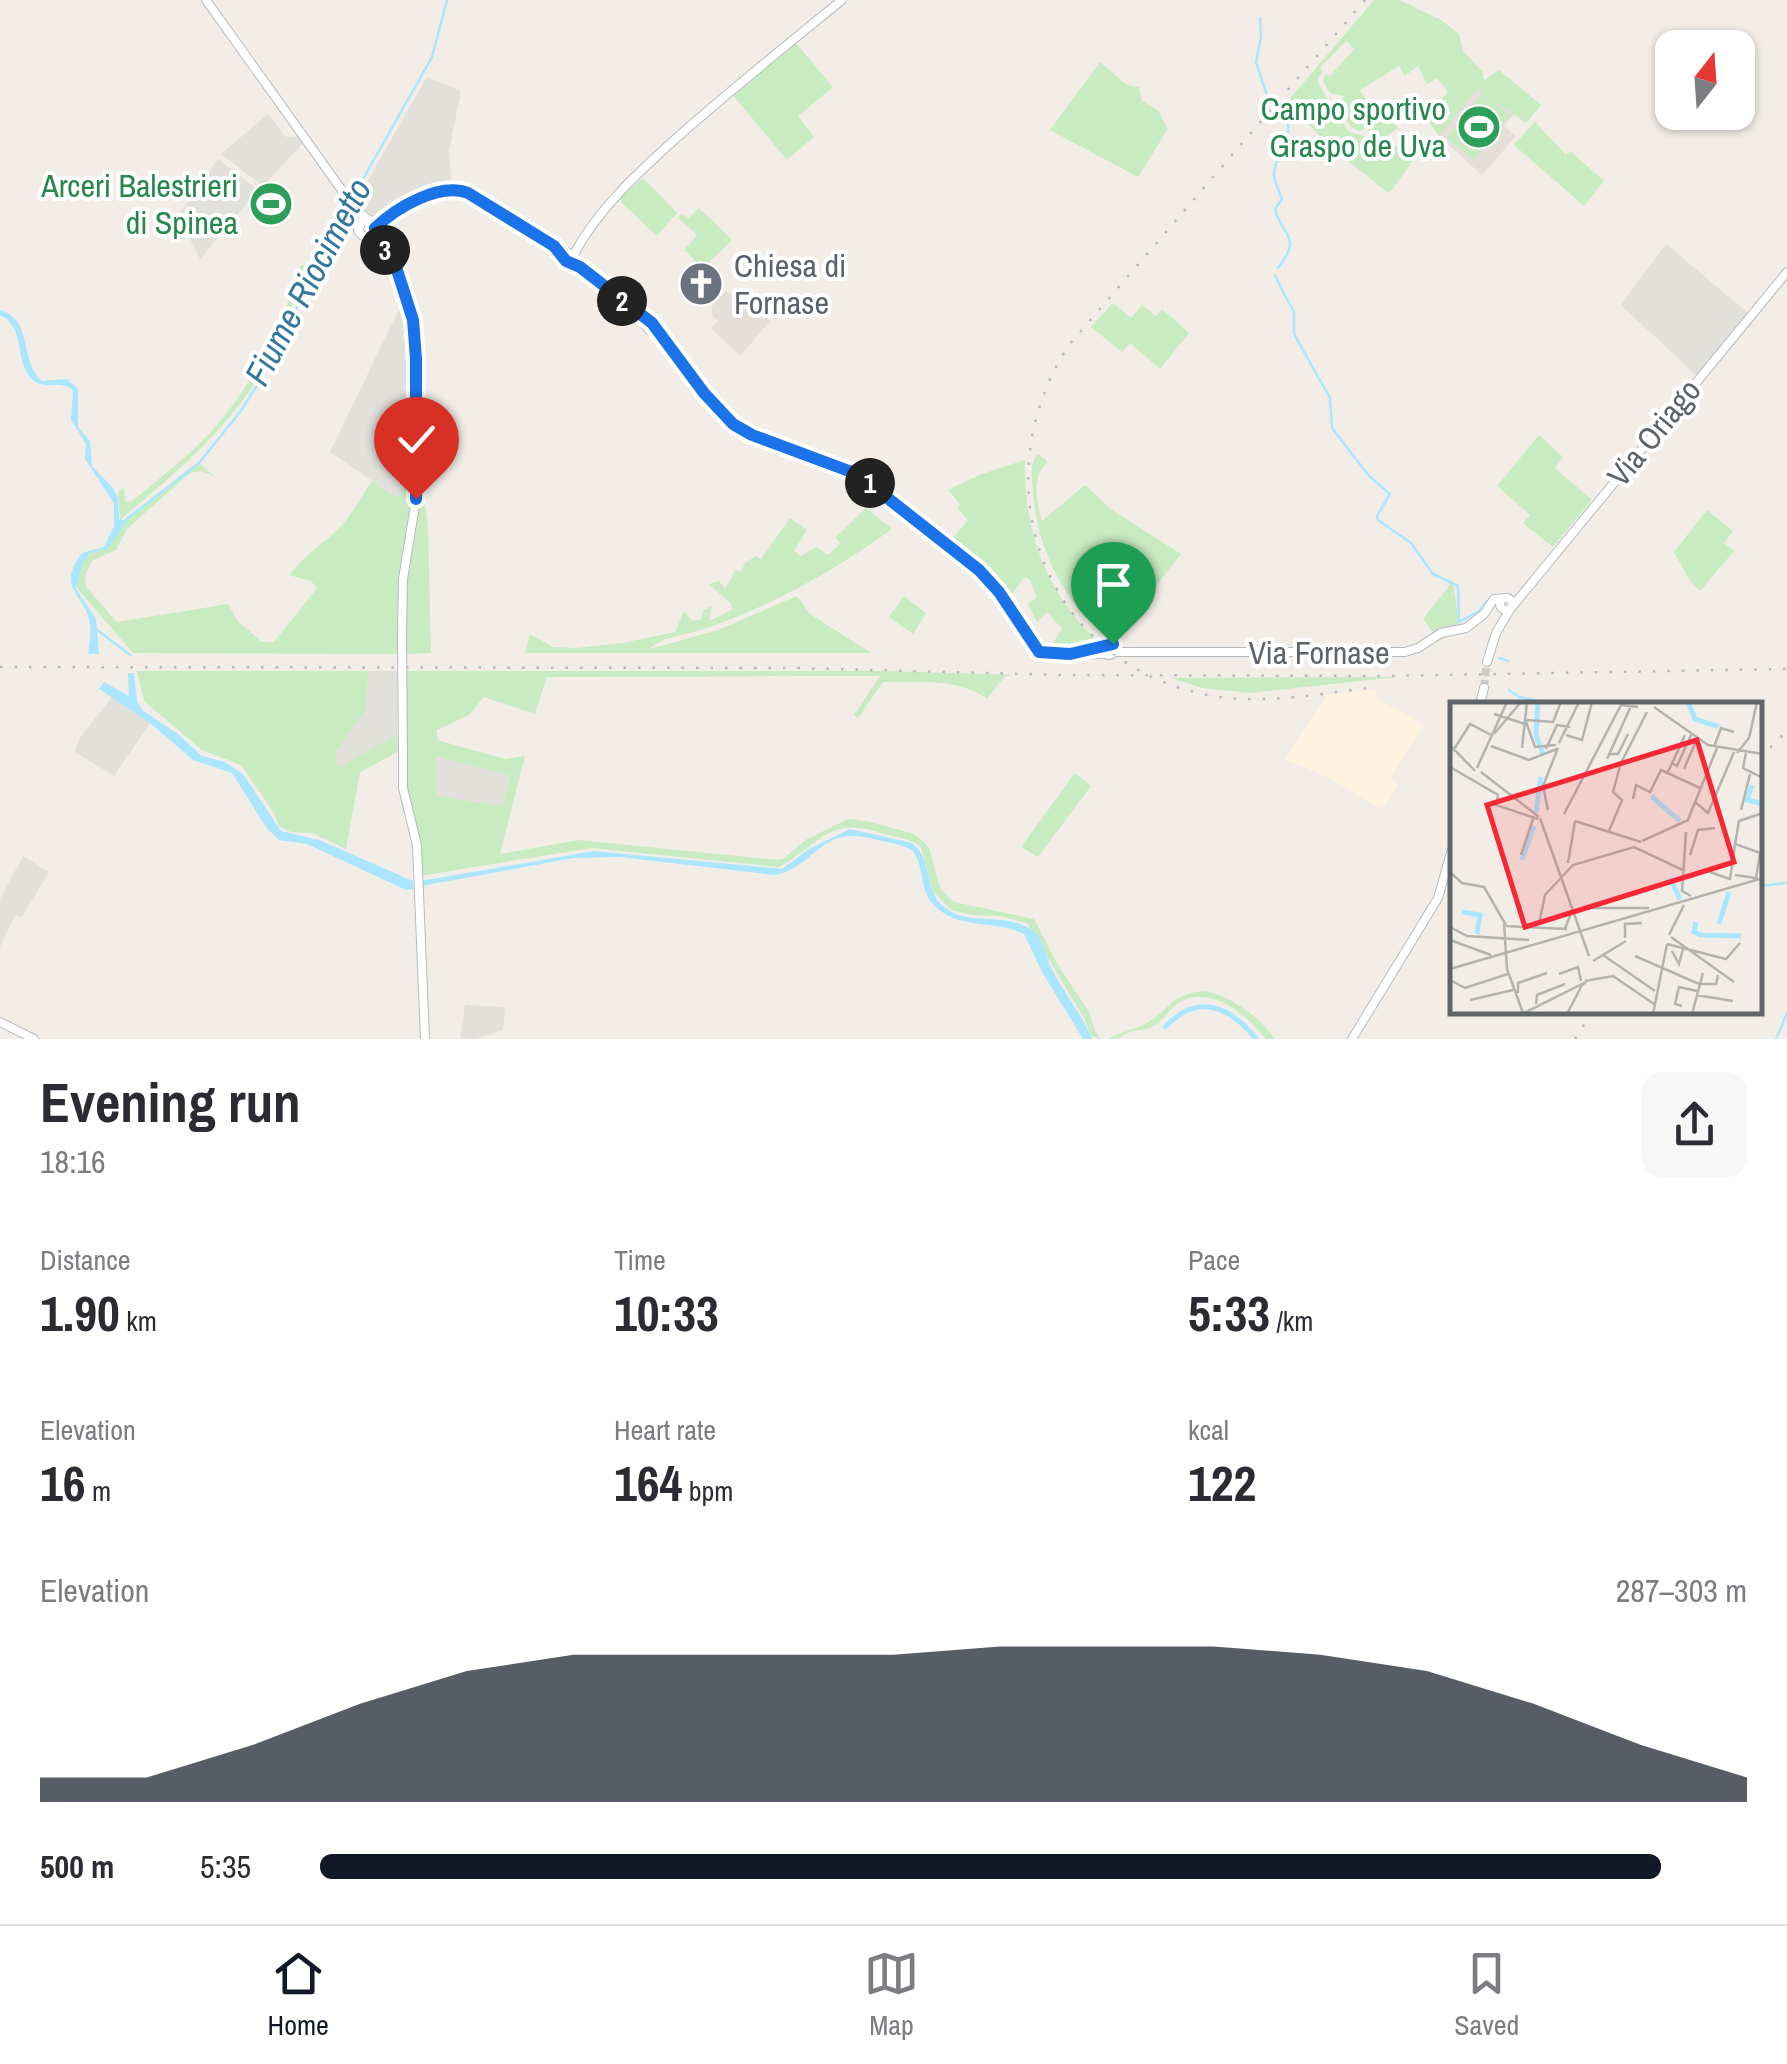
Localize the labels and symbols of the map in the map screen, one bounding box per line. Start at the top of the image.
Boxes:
north arrow [1655,30,1755,130]
place label: Campo sportivo Graspo de Uva [1261,87,1446,167]
sports icon: Campo sportivo Graspo de Uva [1456,104,1502,150]
place label: Arceri Balestrieri di Spinea [40,164,238,244]
water label: Fiume Riocimetto [233,170,382,394]
sports icon: Arceri Balestrieri di Spinea [248,181,294,227]
pin: 3 [360,225,410,275]
place label: Chiesa di Fornase [734,244,846,324]
church icon: Chiesa di Fornase [678,261,724,307]
pin: 2 [597,276,647,326]
street label: Via Oriago [1597,370,1710,495]
pin [374,397,459,500]
pin: 1 [845,458,895,508]
pin [1071,542,1156,645]
street label: Via Fornase [1248,631,1390,674]
inset map [1450,702,1762,1014]

